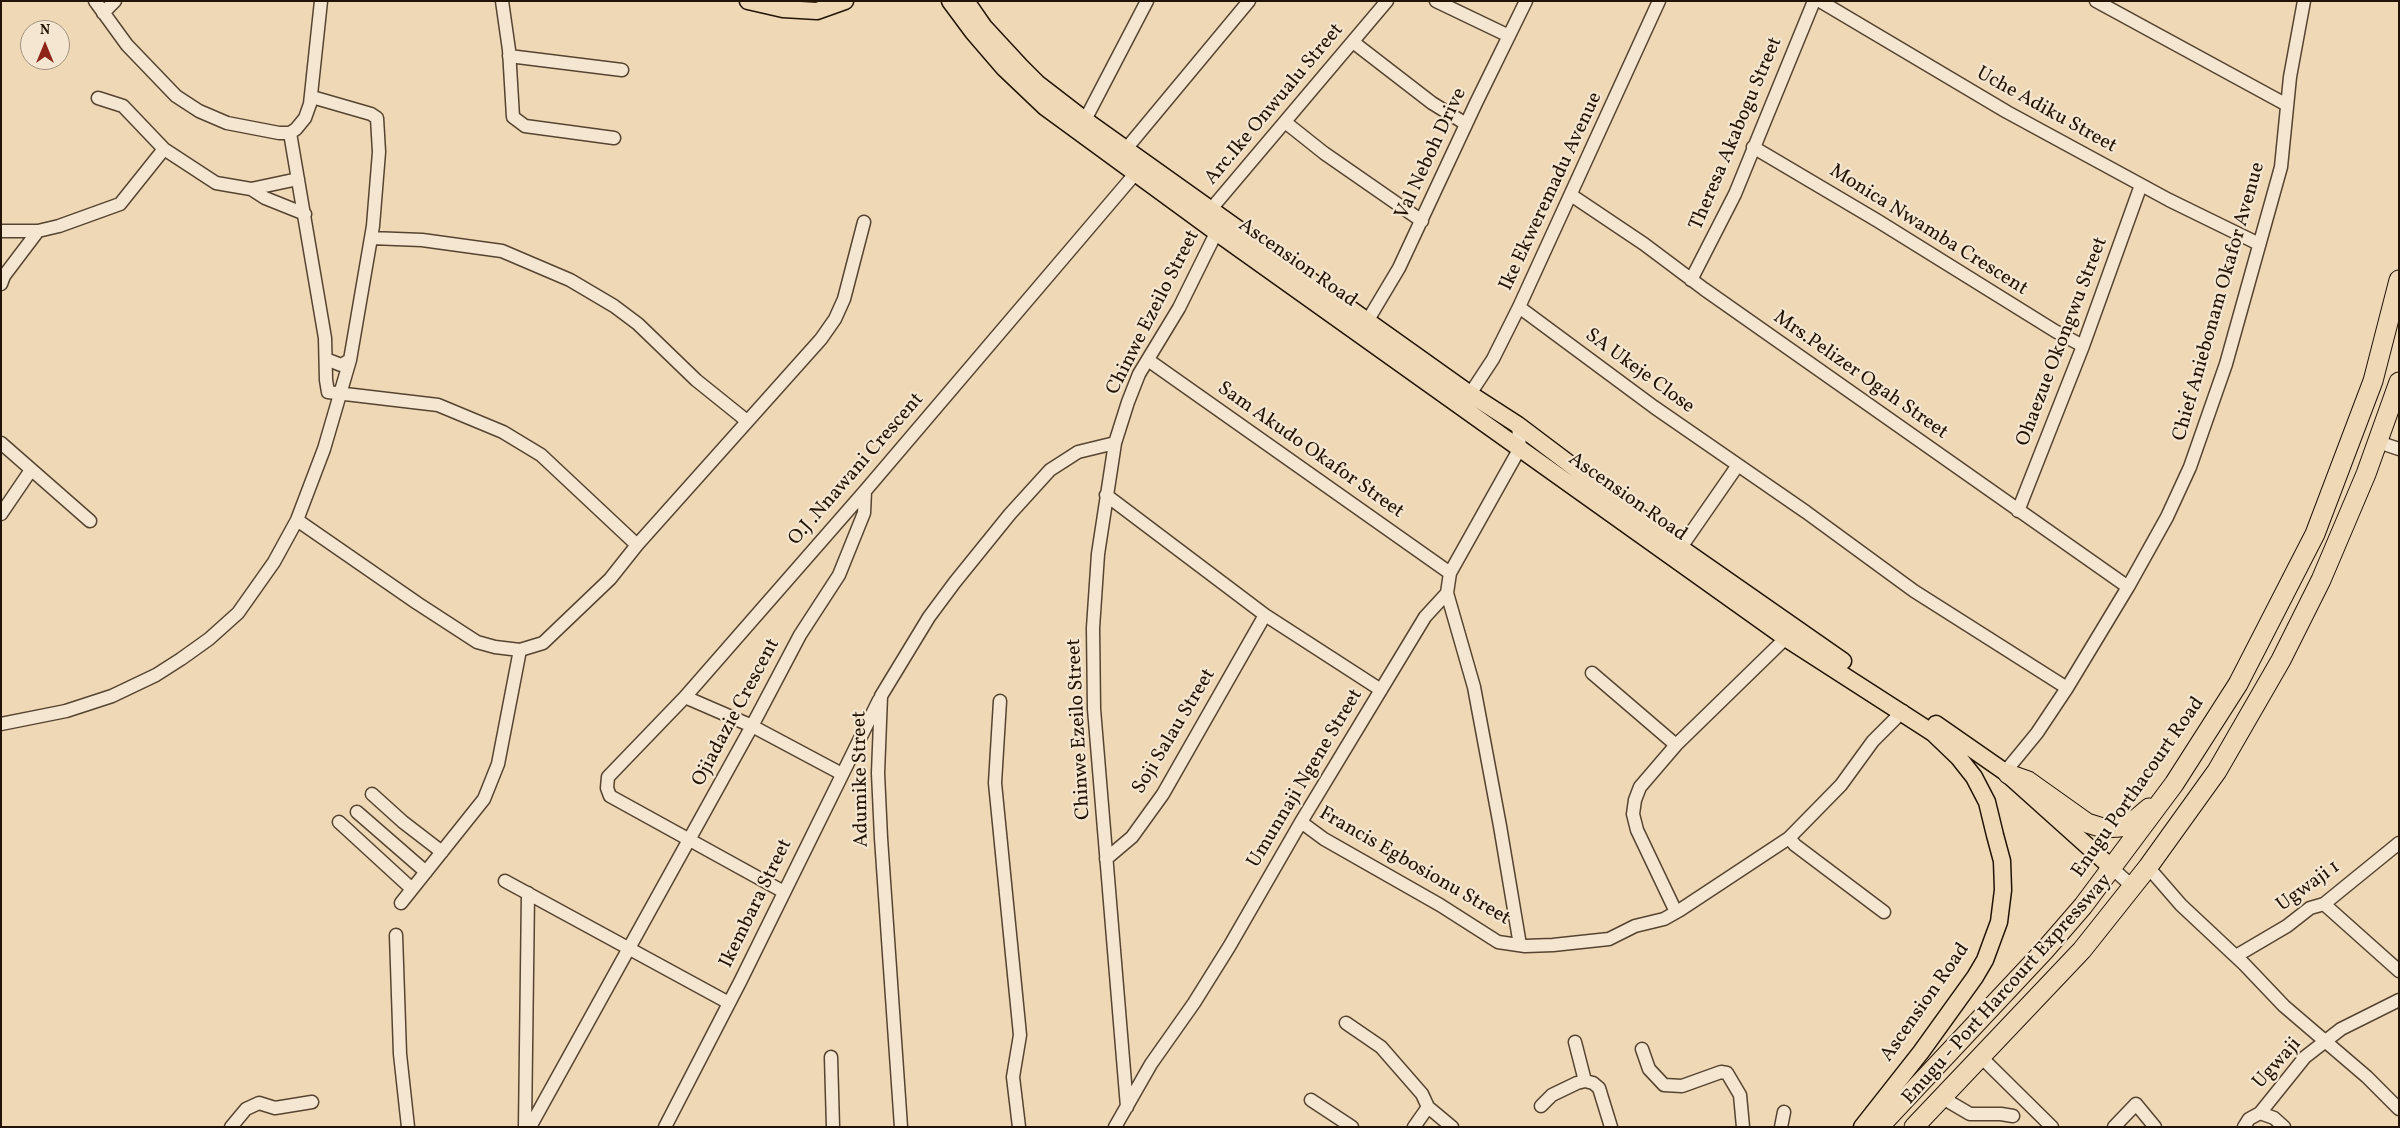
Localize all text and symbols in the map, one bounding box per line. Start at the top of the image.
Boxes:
street label: Arc.Ike Onwualu Street [1200,19,1350,191]
north arrow [20,20,70,70]
text: N [40,21,50,40]
street label: Theresa Akabogu Street [1685,34,1789,234]
street label: Uche Adiku Street [1972,62,2120,160]
street label: Val Neboh Drive [1391,84,1473,224]
street label: Ike Ekweremadu Avenue [1495,89,1609,295]
street label: Monica Nwamba Crescent [1824,160,2032,302]
street label: Chief Aniebonam Okafor Avenue [2169,160,2271,444]
street label: Ascension Road [1233,214,1361,314]
street label: Chinwe Ezeilo Street [1102,227,1206,399]
street label: Ohaezue Okongwu Street [2012,234,2114,450]
street label: Mrs.Pelizer Ogah Street [1768,307,1952,445]
street label: SA Ukeje Close [1580,324,1698,420]
street label: Sam Akudo Okafor Street [1212,377,1408,525]
street label: O.J .Nnawani Crescent [784,389,930,551]
street label: Ascension Road [1563,448,1691,548]
street label: Ojiadazie Crescent [688,635,786,791]
street label: Chinwe Ezeilo Street [1063,638,1097,820]
street label: Soji Salau Street [1128,665,1222,799]
street label: Umunnaji Ngene Street [1243,685,1369,873]
street label: Enugu Porthacourt Road [2067,693,2211,883]
street label: Adumike Street [849,711,875,847]
street label: Francis Egbosionu Street [1314,802,1514,932]
street label: Ikembara Street [715,836,799,972]
street label: Ugwaji 1 [2273,856,2345,918]
street label: Enugu - Port Harcourt Expressway [1898,870,2118,1110]
street label: Ascension Road [1876,939,1976,1067]
street label: Ugwaji [2249,1033,2307,1095]

